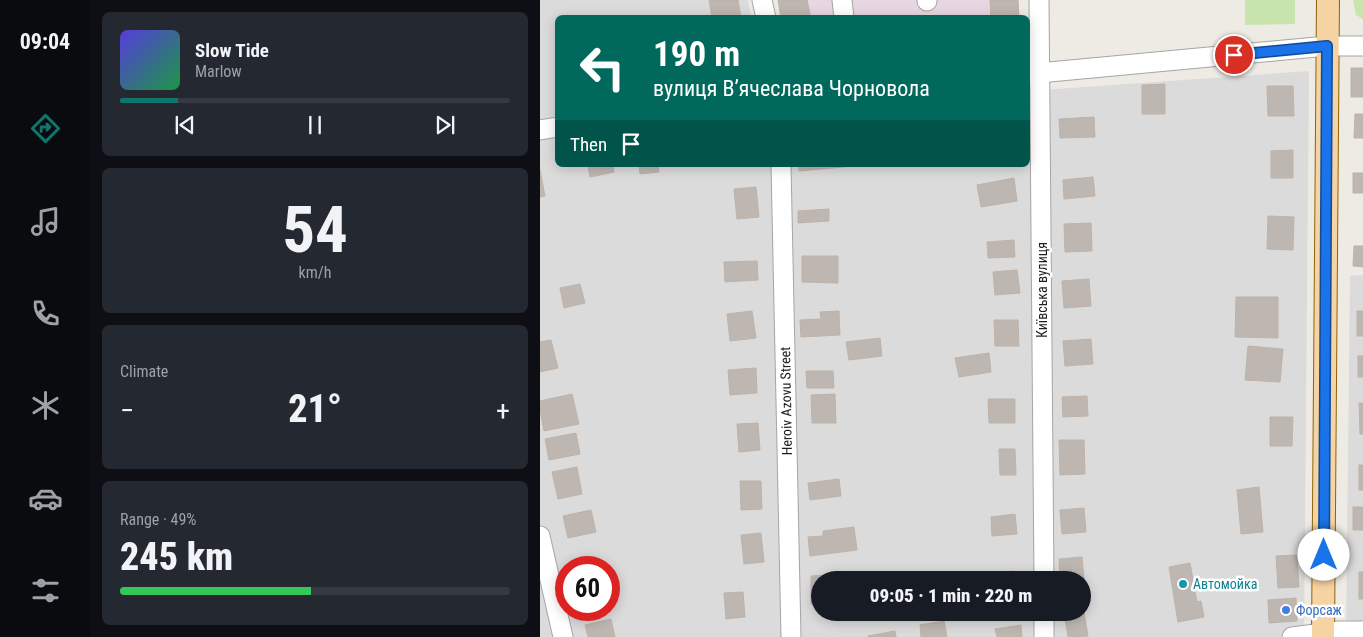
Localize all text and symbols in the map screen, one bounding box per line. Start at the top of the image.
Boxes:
text: 09:04 [20,29,70,54]
text: 190 m [653,34,740,75]
pin [1213,34,1255,76]
icon: left [570,35,635,100]
text: Slow Tide [195,39,269,62]
icon: arrive [1220,41,1248,69]
text: Marlow [195,62,242,81]
text: вулиця Вʼячеслава Чорновола [653,76,930,101]
icon: directions [28,111,63,146]
icon: previous [171,111,199,139]
icon: pause [301,111,329,139]
icon: next [431,111,459,139]
icon: arrive [617,130,645,158]
text: Then [570,133,607,156]
text: 54 [282,192,348,268]
icon: music [28,204,63,239]
street label: Київська вулиця [1034,242,1050,338]
text: km/h [299,263,331,282]
icon: phone [28,296,63,331]
street label: Heroiv Azovu Street [777,347,795,455]
text: Climate [120,362,168,381]
text: 21° [288,387,342,431]
icon: climate [28,388,63,423]
text: − [120,394,134,427]
text: + [496,394,510,427]
icon: car [28,481,63,516]
text: Range · 49% [120,510,196,529]
position arrow [1297,528,1349,580]
text: 245 km [120,535,233,579]
speed limit sign: 60 [555,556,620,621]
icon: filters [28,573,63,608]
place label: Автомойка [1193,576,1257,592]
marker: Автомойка [1177,578,1189,590]
text: 09:05 · 1 min · 220 m [870,584,1032,607]
place label: Форсаж [1296,602,1342,618]
marker: Форсаж [1280,604,1292,616]

